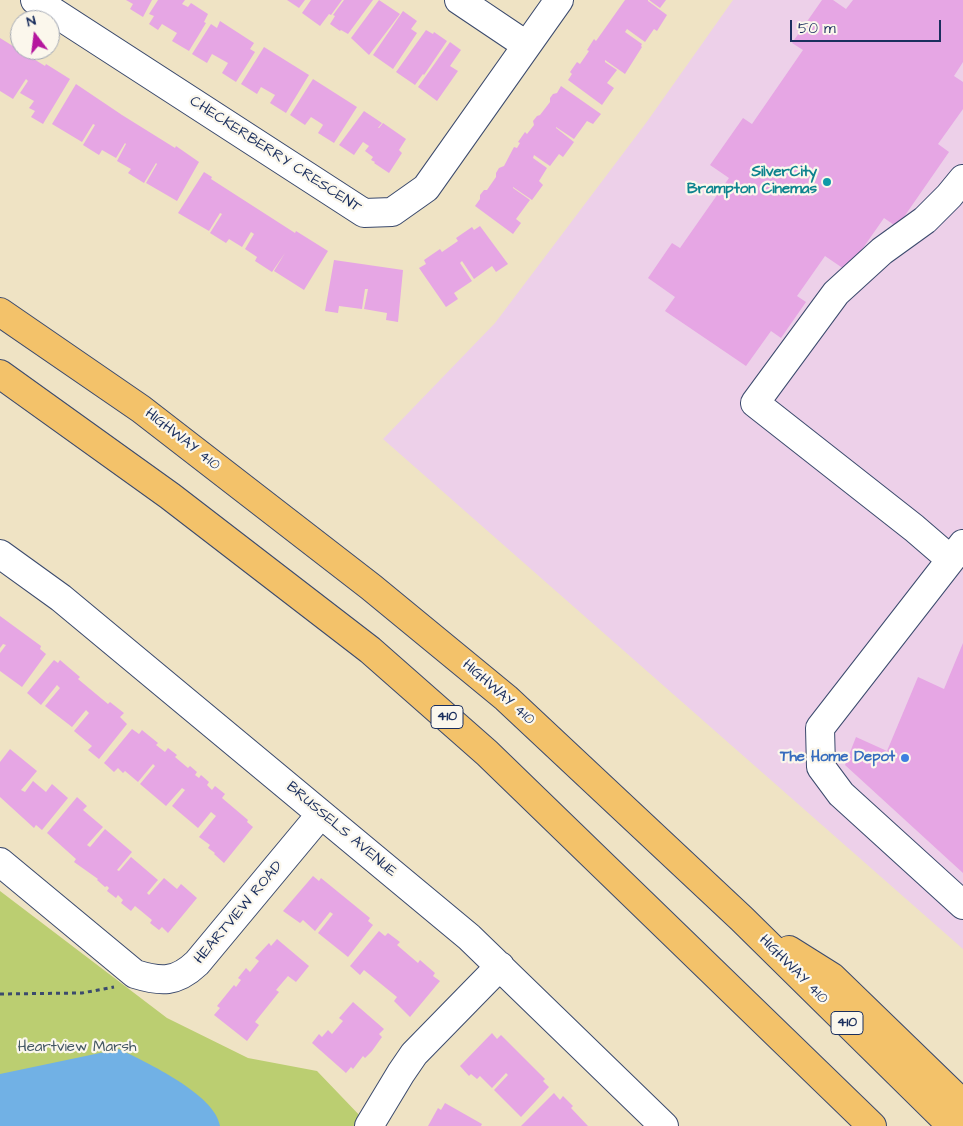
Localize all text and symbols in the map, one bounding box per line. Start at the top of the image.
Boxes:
north arrow [10,10,60,60]
scale bar [793,10,944,42]
text: N [25,11,38,32]
text: 50 m [798,18,836,39]
street label: CHECKERBERRY CRESCENT [186,93,364,217]
place label: SilverCity Brampton Cinemas [687,164,817,199]
marker: SilverCity Brampton Cinemas [821,176,833,188]
street label: HIGHWAY 410 [141,405,223,475]
street label: HIGHWAY 410 [458,657,538,729]
road number: 410 [431,706,463,729]
place label: The Home Depot [780,749,895,767]
marker: The Home Depot [899,752,911,764]
street label: BRUSSELS AVENUE [282,779,400,881]
street label: HEARTVIEW ROAD [191,858,287,968]
street label: HIGHWAY 410 [755,932,831,1008]
road number: 410 [831,1011,863,1034]
park label: Heartview Marsh [18,1039,136,1057]

